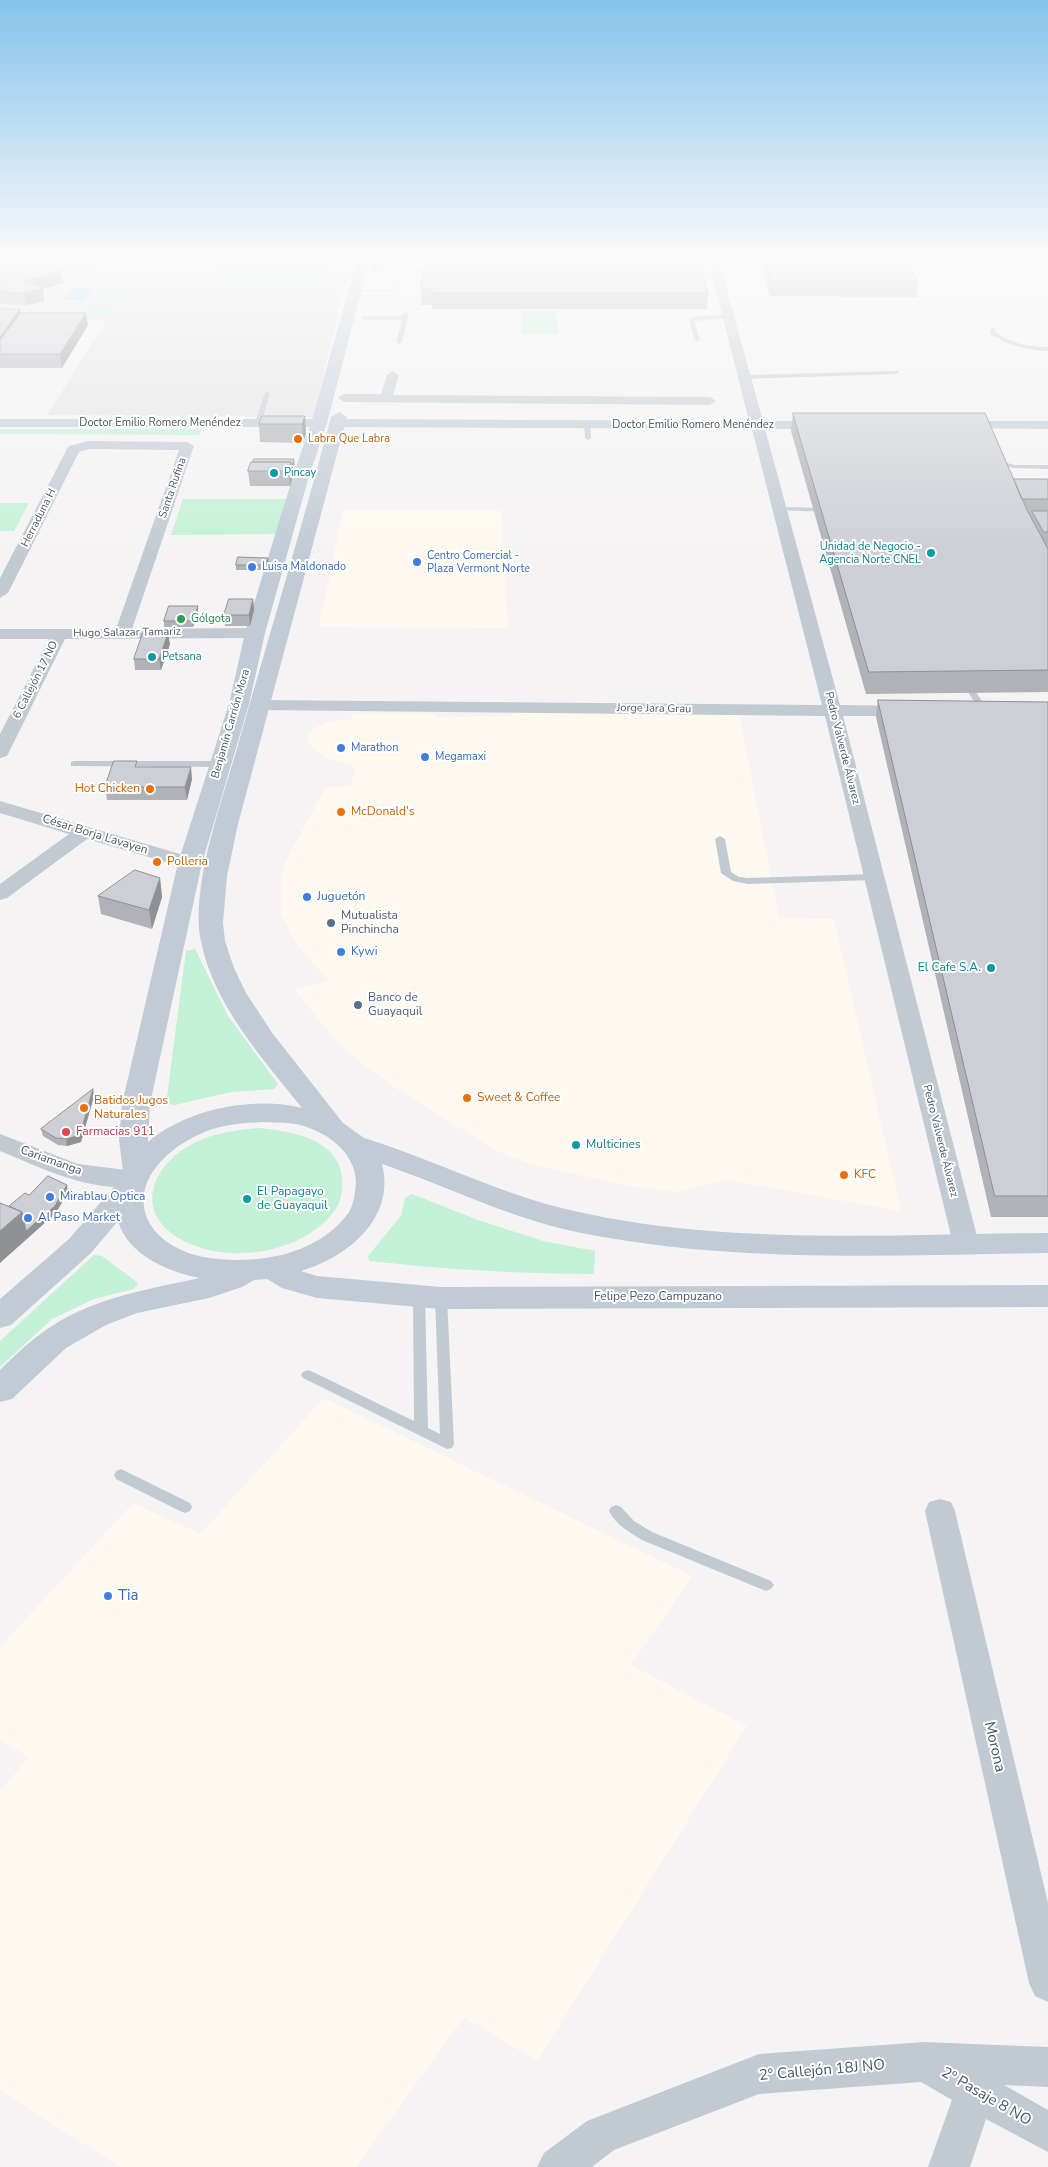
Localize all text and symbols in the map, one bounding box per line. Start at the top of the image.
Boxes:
street label: Doctor Emilio Romero Menéndez [79,416,241,430]
street label: Doctor Emilio Romero Menéndez [612,418,774,432]
place label: Labra Que Labra [308,432,390,446]
marker: Labra Que Labra [292,433,304,445]
street label: Santa Rufina [156,456,190,520]
place label: Pincay [284,466,316,480]
marker: Pincay [268,467,280,479]
street label: Herraduna H [19,487,59,549]
place label: Unidad de Negocio - Agencia Norte CNEL [819,540,921,566]
marker: Unidad de Negocio - Agencia Norte CNEL [925,547,937,559]
place label: Centro Comercial - Plaza Vermont Norte [427,549,530,575]
marker: Centro Comercial - Plaza Vermont Norte [411,556,423,568]
place label: Luisa Maldonado [262,560,346,574]
marker: Luisa Maldonado [246,561,258,573]
place label: Gólgota [191,612,230,626]
marker: Gólgota [175,613,187,625]
street label: Hugo Salazar Tamariz [73,625,181,641]
street label: 6 Callejón 17 NO [11,639,61,721]
place label: Petsana [162,650,202,664]
marker: Petsana [146,651,158,663]
street label: Benjamín Carrión Mora [209,668,253,780]
street label: Pedro Valverde Álvarez [822,690,862,806]
street label: Jorge Jara Grau [617,702,691,716]
place label: Marathon [351,741,398,755]
marker: Marathon [335,742,347,754]
place label: Megamaxi [435,750,486,764]
marker: Megamaxi [419,751,431,763]
place label: Hot Chicken [75,782,140,796]
marker: Hot Chicken [144,783,156,795]
place label: McDonald's [351,805,414,819]
marker: McDonald's [335,806,347,818]
street label: César Borja Lavayen [41,812,149,858]
place label: Polleria [167,855,208,869]
marker: Polleria [151,856,163,868]
place label: Juguetón [317,890,365,904]
marker: Juguetón [301,891,313,903]
place label: Mutualista Pinchincha [341,909,399,937]
marker: Mutualista Pinchincha [325,917,337,929]
place label: Kywi [351,945,377,959]
marker: Kywi [335,946,347,958]
place label: El Cafe S.A. [918,961,981,975]
marker: El Cafe S.A. [985,962,997,974]
place label: Banco de Guayaquil [368,991,422,1019]
marker: Banco de Guayaquil [352,999,364,1011]
street label: Pedro Valverde Álvarez [920,1083,960,1199]
place label: Sweet & Coffee [477,1091,560,1105]
marker: Sweet & Coffee [461,1092,473,1104]
place label: Batidos Jugos Naturales [94,1094,168,1122]
marker: Batidos Jugos Naturales [78,1102,90,1114]
place label: Farmacias 911 [76,1125,155,1139]
marker: Farmacias 911 [60,1126,72,1138]
place label: Multicines [586,1138,641,1152]
marker: Multicines [570,1139,582,1151]
street label: Cariamanga [18,1143,84,1179]
place label: KFC [854,1168,876,1182]
marker: KFC [838,1169,850,1181]
place label: El Papagayo de Guayaquil [257,1185,328,1213]
place label: Mirablau Optica [60,1190,145,1204]
marker: Mirablau Optica [44,1191,56,1203]
marker: El Papagayo de Guayaquil [241,1193,253,1205]
place label: Al Paso Market [38,1211,120,1225]
marker: Al Paso Market [22,1212,34,1224]
street label: Felipe Pezo Campuzano [594,1290,722,1304]
place label: Tia [118,1587,138,1605]
marker: Tia [102,1590,114,1602]
street label: Morona [979,1720,1009,1774]
street label: 2º Callejón 18J NO [758,2057,886,2085]
street label: 2º Pasaje 8 NO [938,2064,1034,2130]

